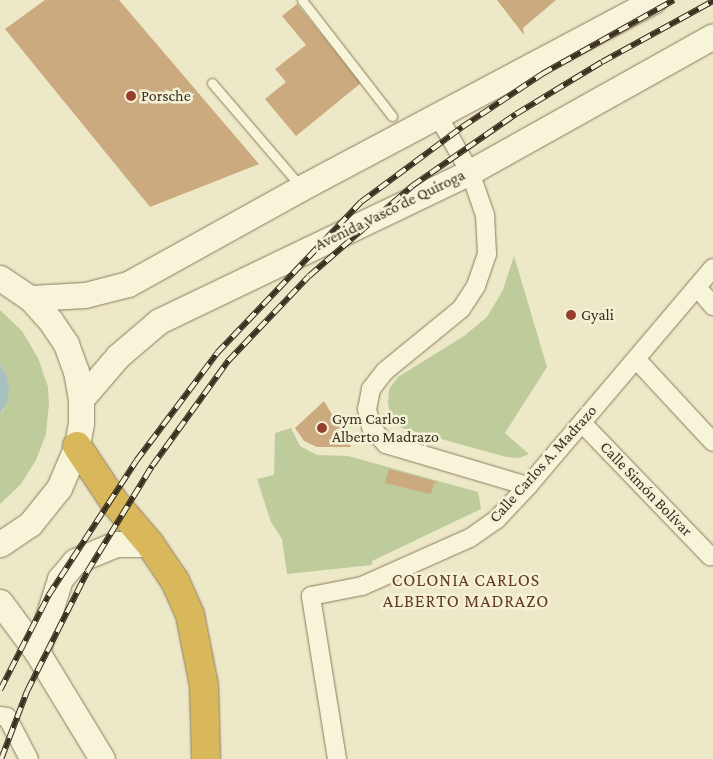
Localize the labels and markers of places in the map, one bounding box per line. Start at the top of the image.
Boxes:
place label: Porsche [141,86,191,106]
marker: Porsche [125,90,137,102]
place label: Gyali [581,305,614,325]
marker: Gyali [565,309,577,321]
place label: Gym Carlos Alberto Madrazo [332,409,439,447]
marker: Gym Carlos Alberto Madrazo [316,422,328,434]

